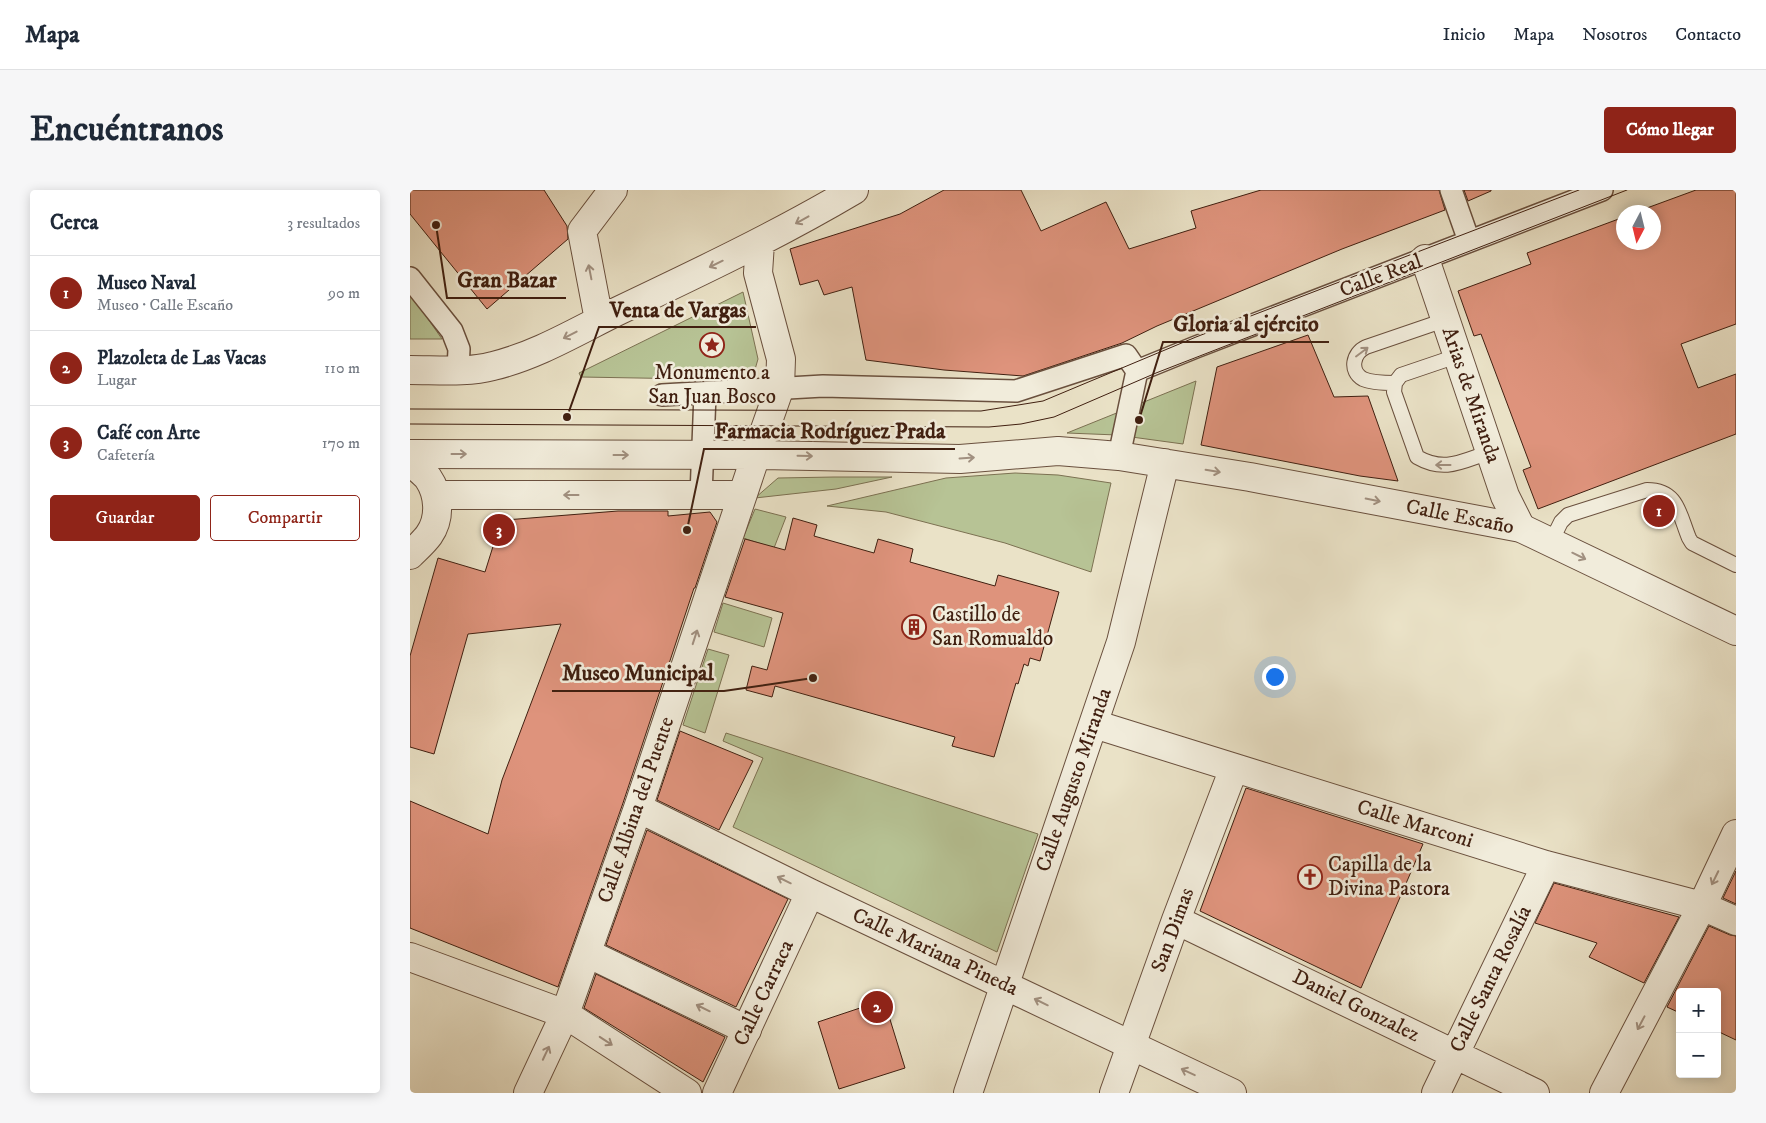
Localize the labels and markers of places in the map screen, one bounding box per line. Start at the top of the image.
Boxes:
callout: Gran Bazar [447,261,566,298]
callout: Venta de Vargas [599,290,756,327]
callout: Gloria al ejército [1163,305,1329,342]
place icon: Monumento a San Juan Bosco [699,332,725,358]
place label: Monumento a San Juan Bosco [648,360,776,410]
callout: Farmacia Rodríguez Prada [704,412,955,449]
pin: 1 [1643,492,1675,530]
pin: 3 [483,511,515,549]
place label: Castillo de San Romualdo [932,602,1053,652]
building icon: Castillo de San Romualdo [901,614,927,640]
callout: Museo Municipal [552,654,724,691]
place label: Capilla de la Divina Pastora [1328,852,1450,902]
church icon: Capilla de la Divina Pastora [1297,864,1323,890]
pin: 2 [861,988,893,1026]

